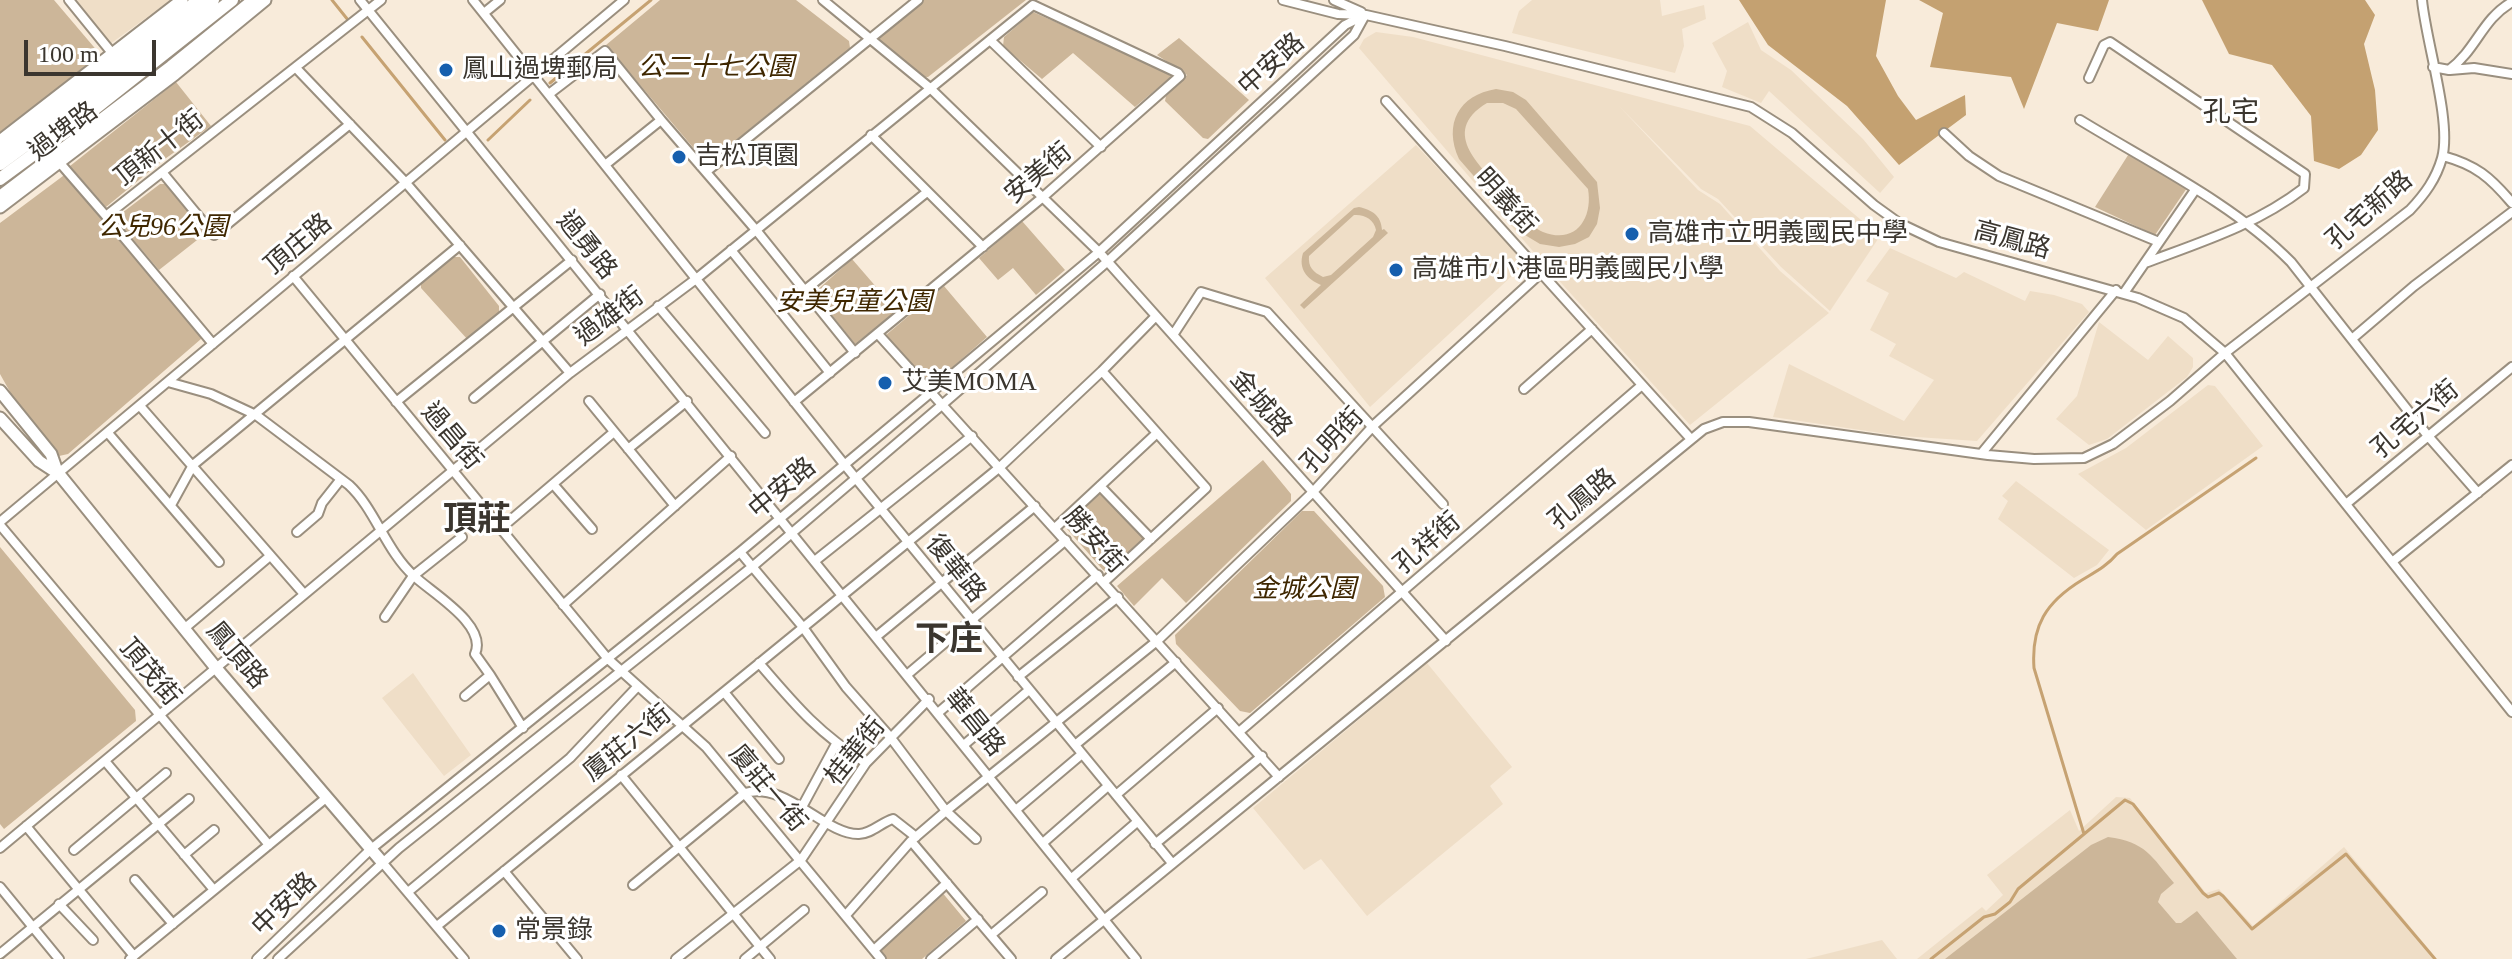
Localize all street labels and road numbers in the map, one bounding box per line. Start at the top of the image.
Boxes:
street label: 中安路 [1233,27,1311,103]
street label: 過埤路 [23,96,105,168]
street label: 頂新十街 [109,105,211,193]
street label: 安美街 [999,137,1079,211]
street label: 明義街 [1467,163,1543,241]
street label: 孔宅新路 [2321,165,2419,257]
street label: 過勇路 [549,206,623,286]
street label: 頂庄路 [259,208,339,282]
street label: 高鳳路 [1970,216,2054,266]
street label: 過雄街 [569,281,651,353]
street label: 金城路 [1223,364,1297,444]
street label: 孔宅六街 [2366,375,2466,465]
street label: 過昌街 [414,397,488,477]
street label: 孔明街 [1295,402,1371,480]
street label: 中安路 [743,452,823,526]
street label: 孔鳳路 [1543,463,1623,537]
street label: 勝安街 [1056,502,1132,580]
street label: 孔祥街 [1388,507,1468,581]
street label: 復華路 [918,529,992,609]
street label: 鳳頂路 [199,616,273,696]
street label: 頂茂街 [112,633,186,713]
street label: 華昌路 [937,683,1011,763]
street label: 廈莊六街 [578,699,678,789]
street label: 桂華街 [819,712,893,792]
street label: 廈莊一街 [722,739,812,839]
street label: 中安路 [246,867,324,943]

